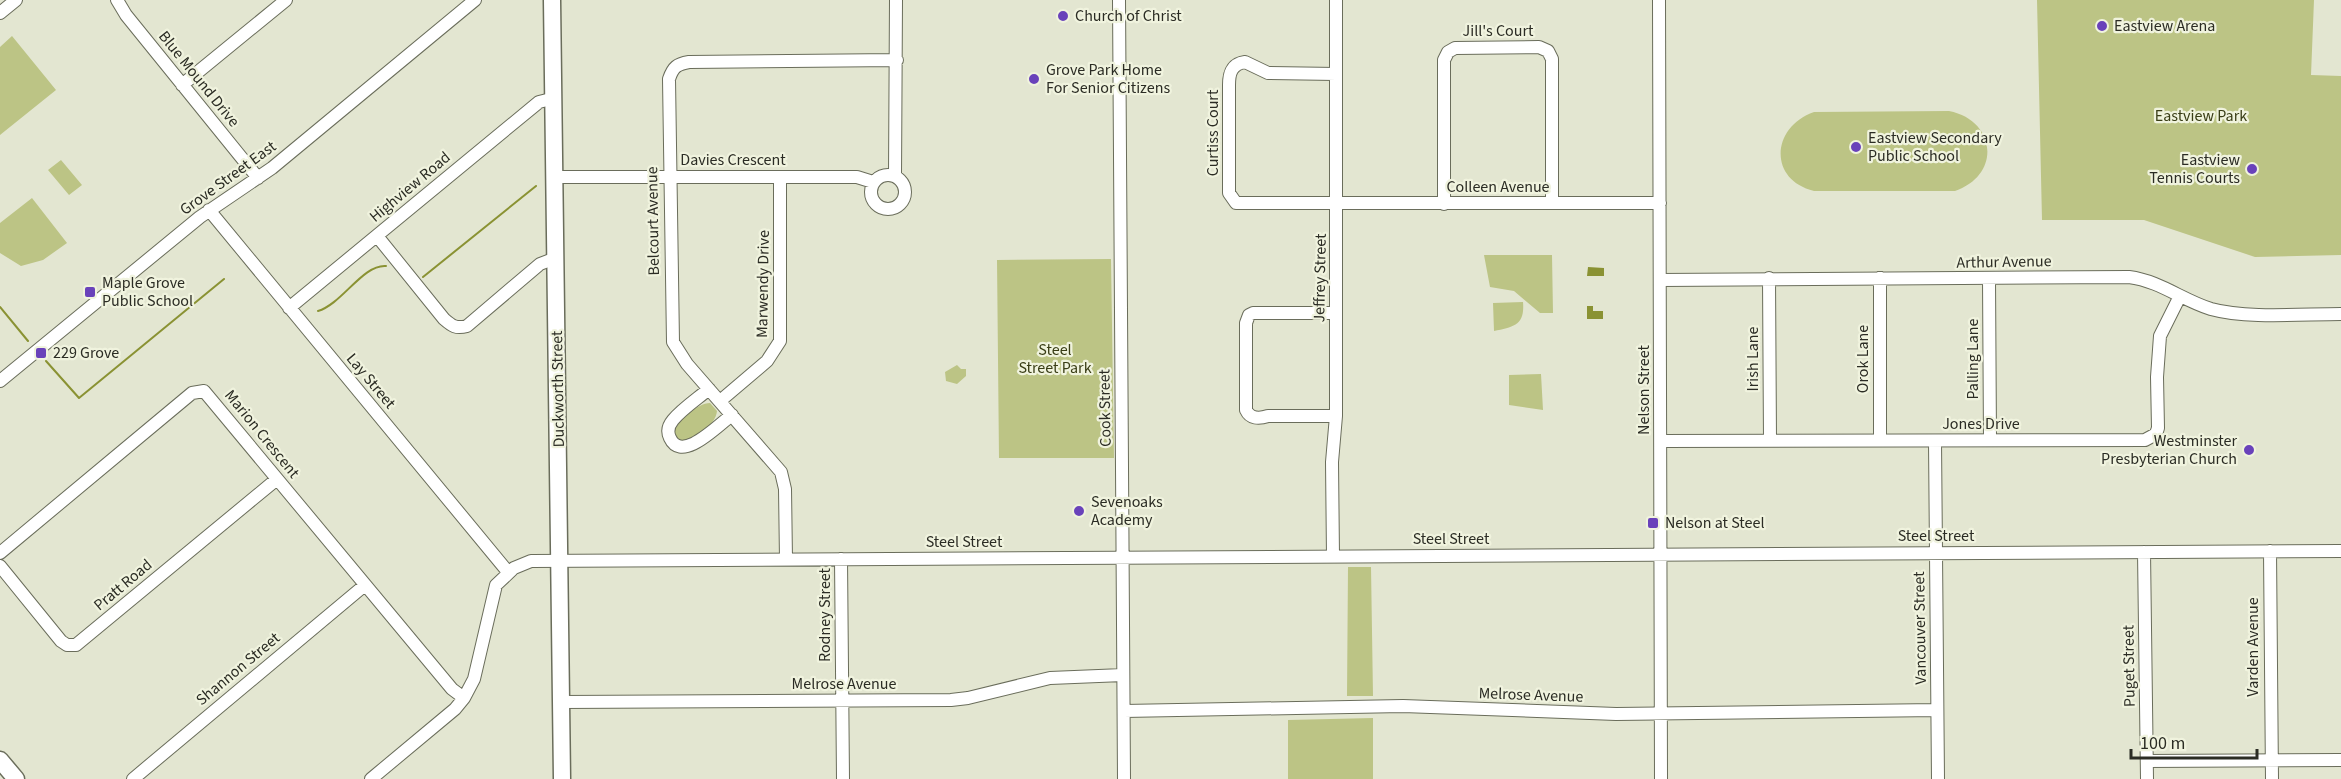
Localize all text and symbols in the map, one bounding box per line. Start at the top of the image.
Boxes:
place label: Church of Christ [1075,5,1182,27]
marker: Church of Christ [1056,9,1070,23]
place label: Eastview Arena [2114,15,2215,37]
marker: Eastview Arena [2095,19,2109,33]
street label: Jill's Court [1463,20,1534,42]
street label: Blue Mound Drive [153,26,245,132]
place label: Grove Park Home For Senior Citizens [1046,59,1170,99]
marker: Grove Park Home For Senior Citizens [1027,72,1041,86]
street label: Curtiss Court [1202,89,1224,176]
park label: Eastview Park [2155,105,2247,127]
place label: Eastview Secondary Public School [1868,127,2002,167]
street label: Grove Street East [175,135,281,220]
marker: Eastview Secondary Public School [1849,140,1863,154]
street label: Highview Road [365,147,455,227]
street label: Davies Crescent [680,149,786,171]
place label: Eastview Tennis Courts [2149,149,2240,189]
marker: Eastview Tennis Courts [2245,162,2259,176]
street label: Belcourt Avenue [641,166,665,276]
street label: Colleen Avenue [1446,176,1550,198]
street label: Marwendy Drive [751,230,775,338]
street label: Jeffrey Street [1308,233,1332,323]
street label: Arthur Avenue [1956,250,2052,274]
place label: Maple Grove Public School [102,272,193,312]
marker: Maple Grove Public School [83,285,97,299]
street label: Palling Lane [1962,318,1984,400]
street label: Orok Lane [1852,325,1874,393]
street label: Irish Lane [1742,327,1764,391]
street label: Duckworth Street [546,330,570,448]
park label: Steel Street Park [1018,339,1092,379]
place label: 229 Grove [53,342,119,364]
street label: Nelson Street [1633,345,1655,435]
marker: 229 Grove [34,346,48,360]
street label: Lay Street [341,348,401,414]
street label: Cook Street [1093,368,1117,447]
street label: Marion Crescent [219,385,305,483]
street label: Jones Drive [1942,413,2020,435]
place label: Westminster Presbyterian Church [2101,430,2237,470]
marker: Westminster Presbyterian Church [2242,443,2256,457]
place label: Sevenoaks Academy [1091,491,1163,531]
marker: Sevenoaks Academy [1072,504,1086,518]
place label: Nelson at Steel [1665,512,1764,534]
marker: Nelson at Steel [1646,516,1660,530]
street label: Steel Street [1898,525,1975,547]
street label: Steel Street [1413,528,1490,550]
street label: Steel Street [926,531,1003,553]
street label: Pratt Road [89,554,157,616]
street label: Rodney Street [814,567,836,662]
street label: Vancouver Street [1908,571,1932,685]
street label: Varden Avenue [2242,597,2264,697]
street label: Puget Street [2117,624,2141,707]
street label: Shannon Street [191,627,285,711]
street label: Melrose Avenue [792,673,896,695]
street label: Melrose Avenue [1478,682,1584,708]
scale bar [2131,722,2257,760]
text: 100 m [2140,731,2185,756]

